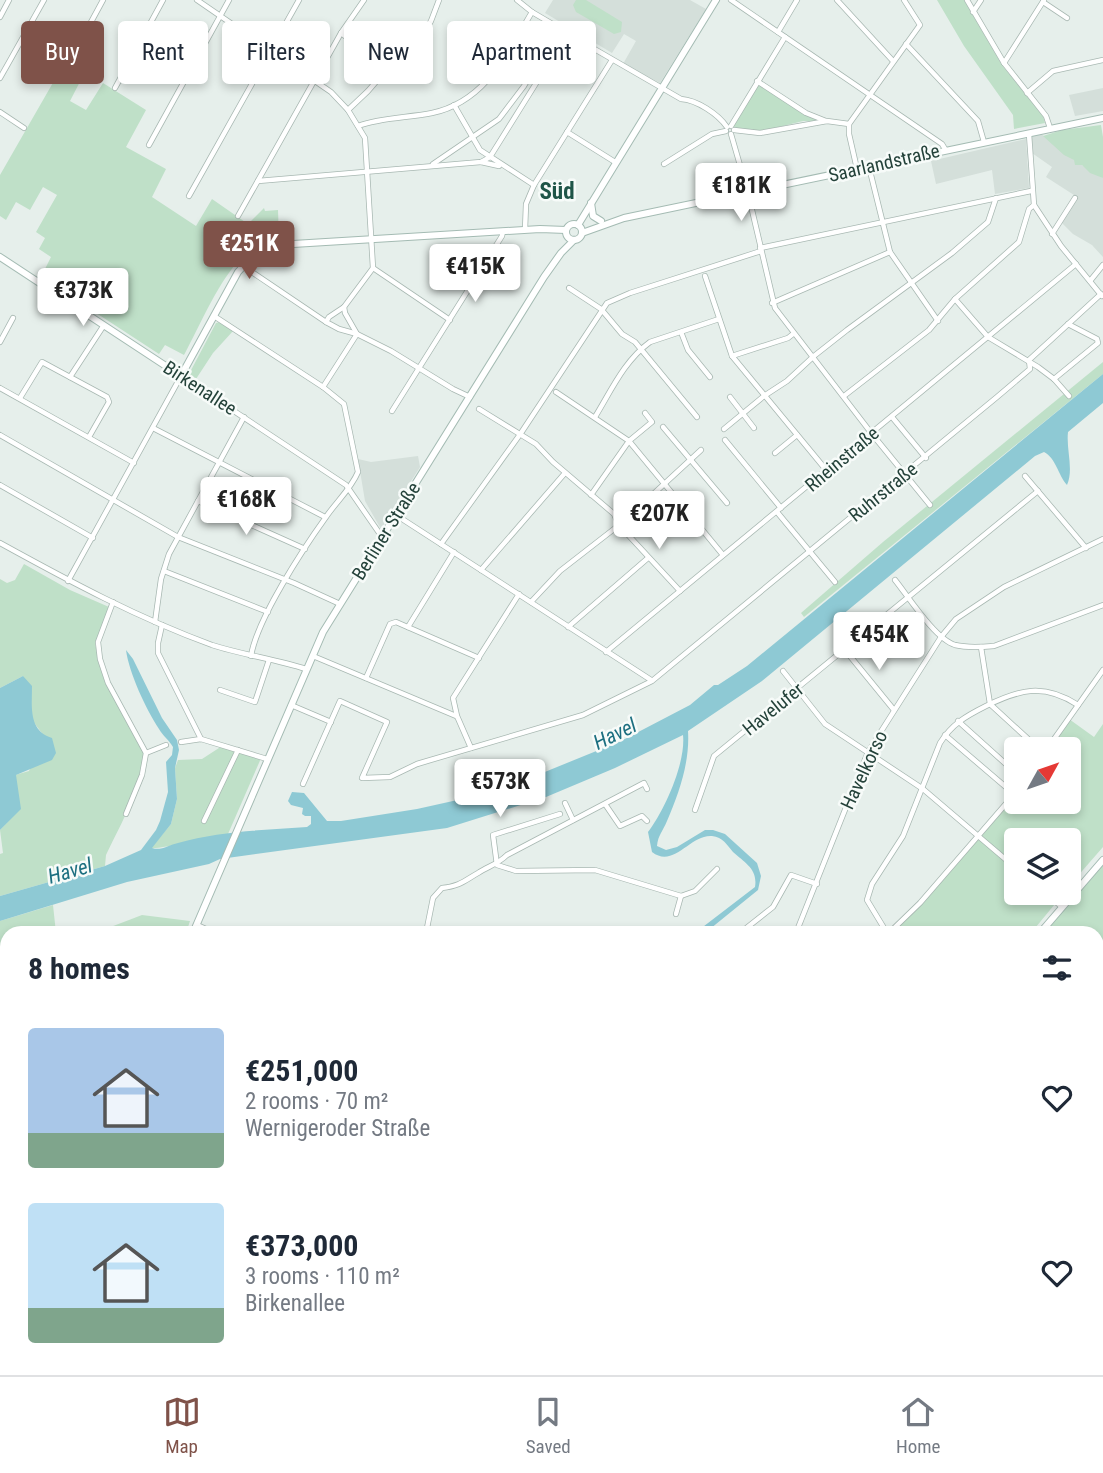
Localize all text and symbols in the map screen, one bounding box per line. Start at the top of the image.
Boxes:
chip: Buy [21,21,104,84]
chip: Rent [118,21,208,84]
chip: Filters [222,21,330,84]
chip: New [344,21,433,84]
chip: Apartment [447,21,596,84]
street label: Saarlandstraße [826,139,942,187]
pin: €181K [692,164,790,223]
text: €181K [711,172,771,199]
district label: Süd [539,178,575,205]
pin: €251K [200,222,298,281]
text: €251K [219,230,279,257]
pin: €415K [426,244,524,304]
text: €415K [445,253,505,280]
pin: €373K [34,268,132,328]
text: €373K [53,277,113,304]
street label: Birkenallee [159,356,241,420]
street label: Rheinstraße [800,421,884,497]
street label: Ruhrstraße [844,457,922,527]
pin: €168K [197,477,295,537]
street label: Berliner Straße [347,478,425,584]
text: €168K [216,486,276,513]
pin: €207K [610,491,708,551]
text: €207K [629,500,689,527]
pin: €454K [830,612,928,672]
text: €454K [849,621,909,648]
street label: Havelufer [738,677,808,740]
water label: Havel [589,713,641,755]
street label: Havelkorso [836,727,892,813]
north arrow [1004,737,1082,814]
map controls [1004,737,1081,905]
pin: €573K [451,760,549,819]
text: €573K [470,768,530,795]
button: layers [1004,828,1081,905]
water label: Havel [45,853,95,889]
icon: filters [1038,949,1076,987]
text: 8 homes [28,951,130,986]
text: €251,000 [245,1053,358,1088]
icon: home [84,1056,168,1140]
icon: heart [1038,1079,1076,1117]
text: 2 rooms · 70 m² [245,1088,388,1115]
text: Wernigeroder Straße [245,1115,430,1142]
text: €373,000 [245,1228,358,1263]
icon: home [84,1231,168,1315]
icon: heart [1038,1254,1076,1292]
text: 3 rooms · 110 m² [245,1263,400,1290]
text: Birkenallee [245,1290,345,1317]
tab: Map [163,1393,201,1458]
tab: Saved [526,1393,571,1458]
tab: Home [896,1393,940,1458]

